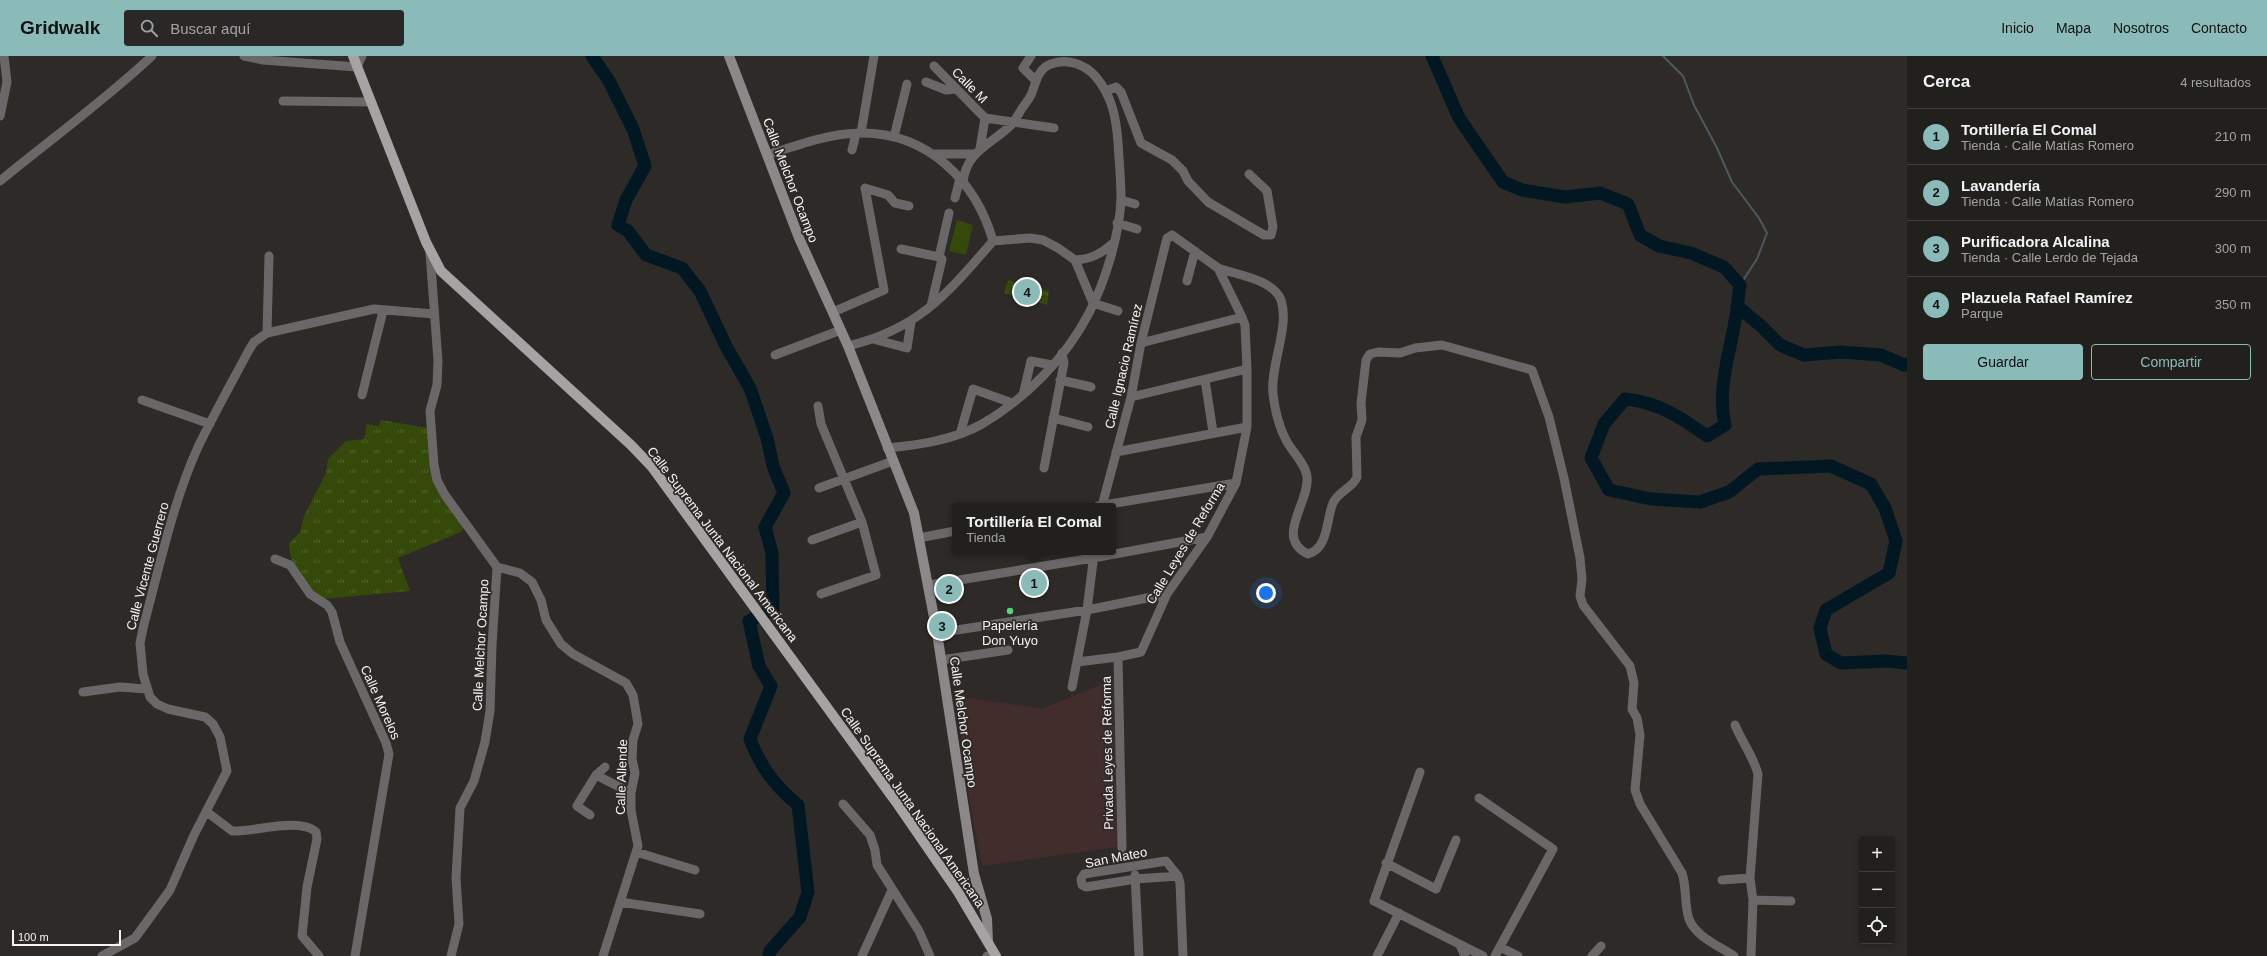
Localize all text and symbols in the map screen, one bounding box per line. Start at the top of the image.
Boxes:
search box [124,10,404,46]
text: Gridwalk [20,17,100,38]
icon: search [138,17,160,39]
text: Buscar aquí [170,20,250,37]
text: Inicio [2001,20,2034,36]
text: Mapa [2056,20,2091,36]
text: Nosotros [2113,20,2169,36]
text: Contacto [2191,20,2247,36]
street label: Calle M [949,64,991,106]
text: Cerca [1923,72,1970,91]
text: 4 resultados [2180,75,2251,90]
street label: Calle Melchor Ocampo [760,116,821,245]
text: Tortillería El Comal [1961,121,2097,138]
text: 1 [1932,129,1940,144]
text: 210 m [2215,129,2251,144]
text: Tienda · Calle Matías Romero [1961,138,2134,153]
text: Lavandería [1961,177,2040,194]
text: 2 [1932,185,1940,200]
text: 290 m [2215,185,2251,200]
text: Tienda · Calle Matías Romero [1961,194,2134,209]
text: Purificadora Alcalina [1961,233,2110,250]
text: 3 [1932,241,1940,256]
text: 300 m [2215,241,2251,256]
text: Tienda · Calle Lerdo de Tejada [1961,250,2138,265]
pin: 4 [1014,277,1040,307]
text: Plazuela Rafael Ramírez [1961,289,2133,306]
text: 4 [1932,297,1940,312]
text: 350 m [2215,297,2251,312]
street label: Calle Ignacio Ramírez [1102,302,1145,430]
text: Parque [1961,306,2003,321]
button: Guardar [1923,344,2083,380]
button: Compartir [2091,344,2251,380]
street label: Calle Suprema Junta Nacional Americana [644,444,801,646]
street label: Calle Leyes de Reforma [1143,479,1228,607]
street label: Calle Vicente Guerrero [123,500,172,632]
popup [952,503,1116,555]
text: Tortillería El Comal [966,513,1102,530]
text: Tienda [966,530,1005,545]
pin: 1 [1021,568,1047,598]
pin: 2 [936,574,962,604]
street label: Calle Melchor Ocampo [470,579,491,711]
your location [1256,583,1276,603]
marker: Papelería Don Yuyo [1005,606,1015,616]
pin: 3 [929,611,955,641]
place label: Papelería Don Yuyo [982,618,1039,648]
street label: Calle Melchor Ocampo [947,656,980,789]
street label: Calle Morelos [358,663,404,742]
street label: Privada Leyes de Reforma [1099,675,1116,830]
street label: Calle Suprema Junta Nacional Americana [837,704,988,911]
street label: Calle Allende [613,739,630,815]
map controls [1859,836,1895,944]
button: + [1859,836,1895,872]
street label: San Mateo [1084,844,1148,871]
button: − [1859,872,1895,908]
button: locate [1859,908,1895,944]
scale bar [12,928,121,947]
text: 100 m [18,931,49,943]

